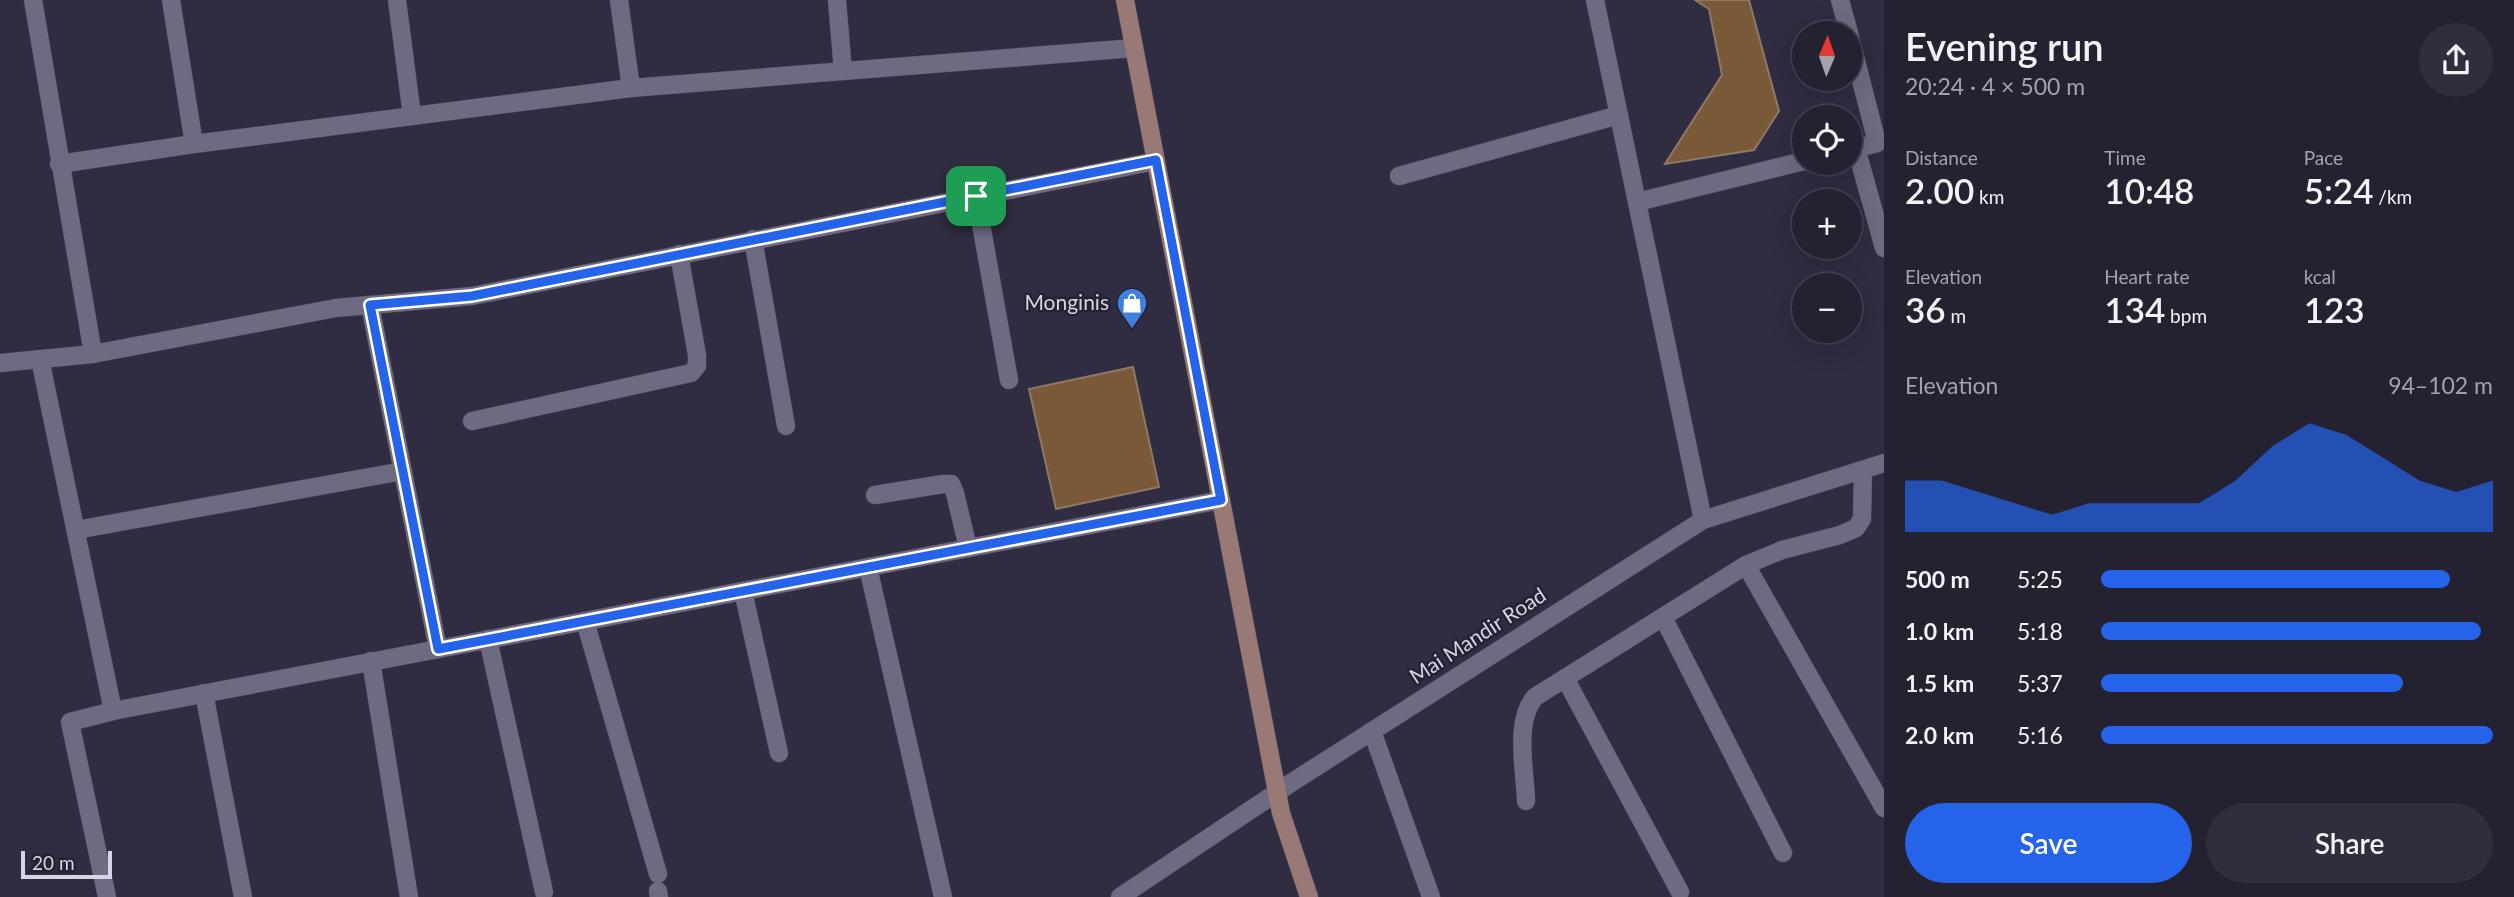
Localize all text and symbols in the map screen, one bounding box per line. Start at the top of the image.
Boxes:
north arrow [1792,21,1862,91]
map controls [1792,21,1862,343]
text: Evening run [1905,23,2104,69]
button: share [2419,23,2493,97]
text: 20:24 · 4 × 500 m [1905,72,2085,100]
button: locate [1792,105,1862,175]
text: Distance [1905,146,1978,169]
text: Time [2104,146,2146,169]
text: Pace [2304,146,2343,169]
pin [946,166,1006,226]
text: 2.00 [1905,169,1974,211]
text: 10:48 [2104,169,2194,211]
text: 5:24 [2304,169,2373,211]
icon: arrive [957,177,995,215]
text: km [1974,185,2004,208]
text: /km [2373,185,2412,208]
button: + [1792,189,1862,259]
text: Elevation [1905,265,1982,288]
text: Heart rate [2104,265,2190,288]
text: kcal [2304,265,2336,288]
button: − [1792,273,1862,343]
shop icon: Monginis [1115,286,1149,330]
text: 36 [1905,288,1946,330]
text: 134 [2104,288,2165,330]
text: 123 [2304,288,2365,330]
place label: Monginis [1024,289,1109,314]
text: m [1946,304,1966,327]
text: bpm [2165,304,2207,327]
text: Elevation [1905,371,1998,399]
text: 94–102 m [2388,371,2493,399]
text: 500 m [1905,565,1970,593]
text: 5:25 [2017,565,2063,593]
street label: Mai Mandir Road [1404,581,1550,688]
text: 1.0 km [1905,617,1974,645]
text: 5:18 [2017,617,2063,645]
text: 1.5 km [1905,669,1974,697]
text: 5:37 [2017,669,2063,697]
text: 2.0 km [1905,721,1974,749]
text: 5:16 [2017,721,2063,749]
button: Save [1905,803,2192,883]
button: Share [2206,803,2493,883]
scale bar [21,848,112,880]
text: 20 m [32,851,75,874]

